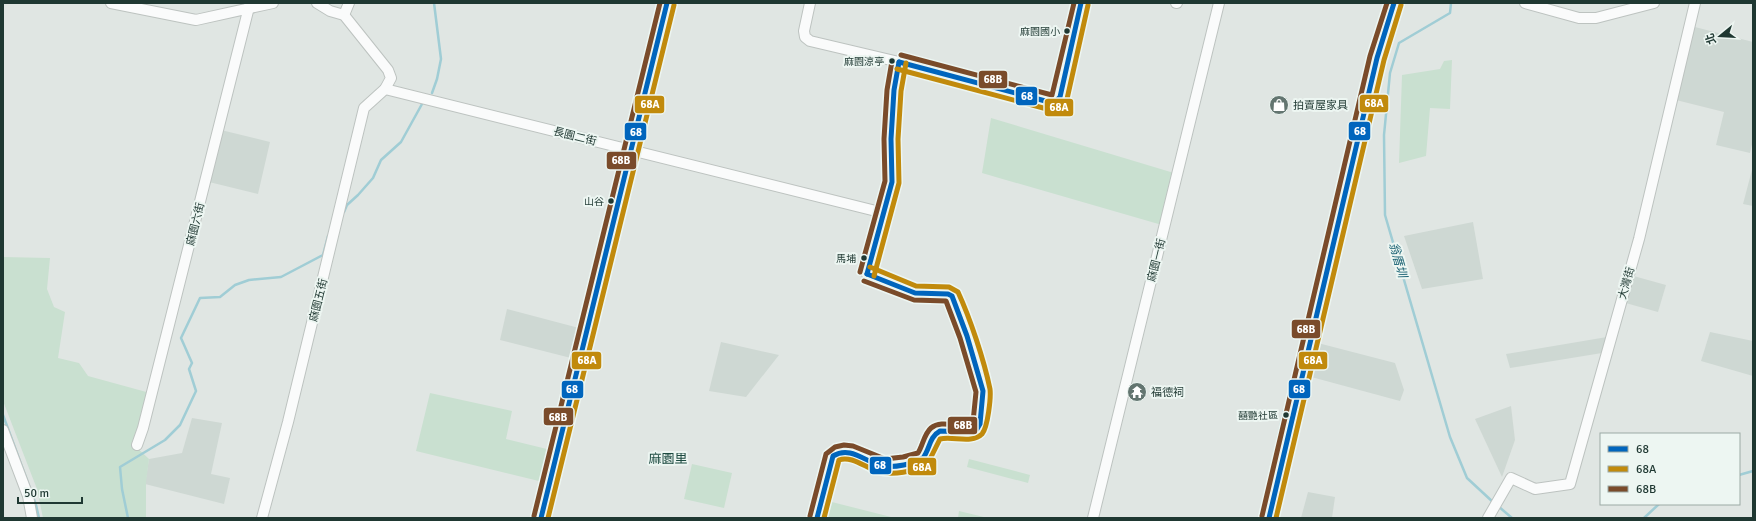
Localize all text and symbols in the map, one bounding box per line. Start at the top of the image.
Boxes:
north arrow [1700,16,1740,56]
place label: 麻園國小 [1020,26,1060,38]
marker: 麻園國小 [1062,26,1072,36]
text: 北 [1703,32,1719,46]
place label: 麻園涼亭 [844,56,884,68]
marker: 麻園涼亭 [887,56,897,66]
line badge: 68B [978,70,1008,89]
text: 68B [984,73,1003,86]
line badge: 68 [1015,86,1038,106]
text: 68 [1021,90,1033,103]
shop icon: 拍賣屋家具 [1268,94,1290,116]
line badge: 68A [1359,94,1389,113]
line badge: 68A [634,95,665,114]
text: 68A [1365,97,1383,110]
text: 68A [641,98,659,111]
line badge: 68A [1044,98,1074,117]
place label: 拍賣屋家具 [1293,99,1348,112]
text: 68A [1050,101,1068,114]
line badge: 68 [1348,121,1371,141]
line badge: 68 [624,122,647,141]
street label: 長園二街 [552,125,598,148]
text: 68 [1354,125,1366,138]
text: 68 [630,126,642,139]
line badge: 68B [606,151,637,170]
text: 68B [612,154,631,167]
place label: 山谷 [584,196,604,208]
marker: 山谷 [606,196,616,206]
street label: 麻園六街 [184,201,207,247]
street label: 麻園一街 [1145,237,1168,283]
water label: 翁厝圳 [1385,241,1410,281]
place label: 馬埔 [836,253,856,265]
marker: 馬埔 [859,253,869,263]
street label: 大灣街 [1616,265,1637,301]
street label: 麻園五街 [307,277,330,323]
line badge: 68B [1291,319,1321,339]
text: 68B [1297,323,1316,336]
line badge: 68A [571,351,602,370]
line badge: 68A [1298,351,1328,370]
text: 68A [578,354,596,367]
text: 68A [1304,354,1322,367]
line badge: 68 [1288,379,1311,399]
line badge: 68 [561,380,584,399]
temple icon: 福德祠 [1126,381,1148,403]
text: 68 [566,383,578,396]
text: 68 [1293,383,1305,396]
place label: 福德祠 [1151,386,1184,399]
line badge: 68B [543,407,574,426]
place label: 囍艷社區 [1238,410,1278,422]
marker: 囍艷社區 [1281,410,1291,420]
text: 68B [549,411,568,424]
line badge: 68B [947,416,978,435]
text: 68B [954,419,973,432]
legend [1600,433,1740,505]
text: 68 [1636,442,1649,457]
district label: 麻園里 [648,451,688,467]
line badge: 68 [869,456,892,475]
line badge: 68A [907,457,937,476]
text: 68 [874,459,886,472]
text: 68A [913,461,931,474]
text: 68A [1636,462,1657,477]
scale bar [18,479,82,505]
text: 68B [1636,482,1656,497]
text: 50 m [24,486,49,501]

